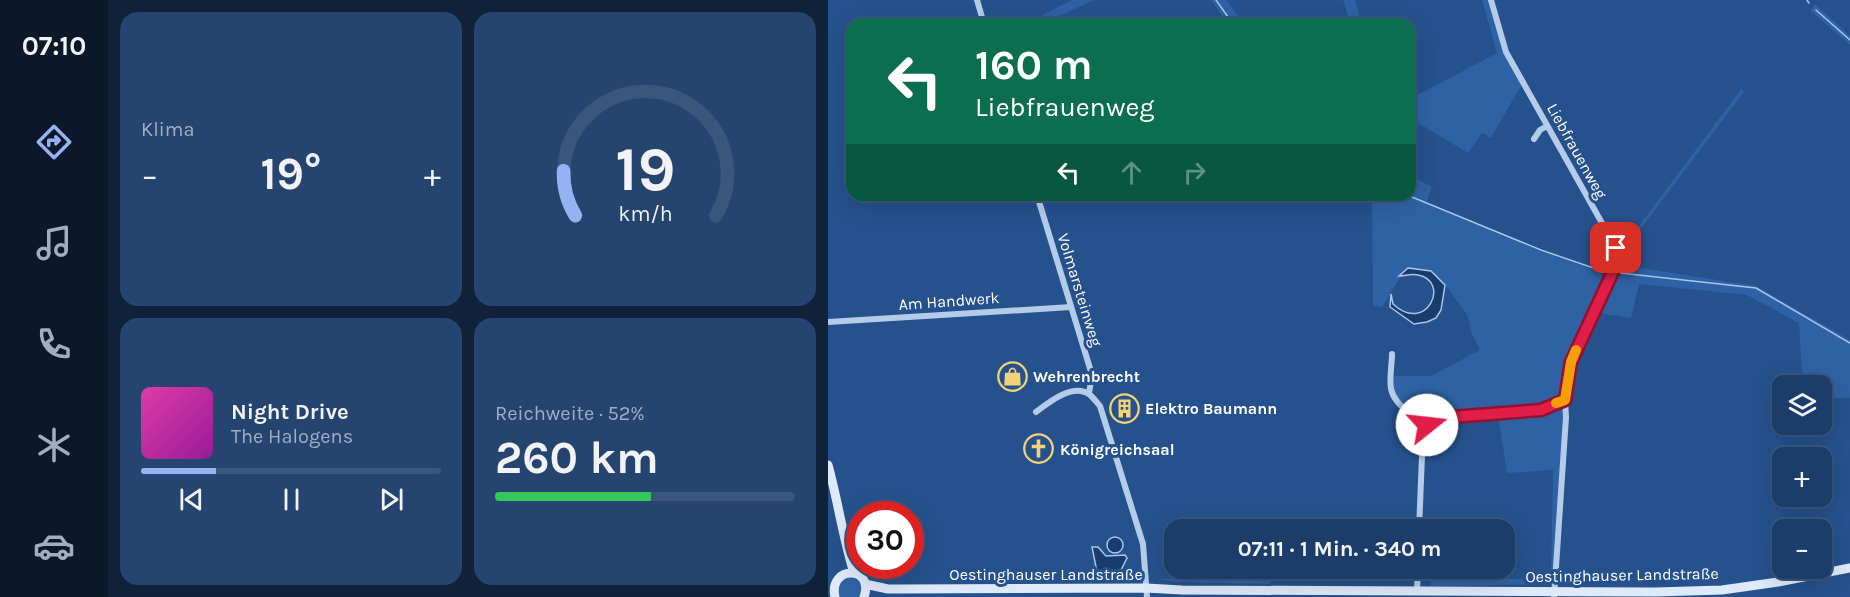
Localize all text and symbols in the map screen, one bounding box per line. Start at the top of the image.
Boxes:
text: 07:10 [22,30,86,62]
text: 160 m [975,40,1093,90]
icon: left [876,42,954,120]
text: Liebfrauenweg [975,91,1155,123]
street label: Liebfrauenweg [1543,100,1611,202]
text: Klima [141,118,194,141]
icon: directions [33,121,75,163]
text: 19 [615,133,675,206]
text: 19° [261,148,321,200]
text: − [141,156,158,194]
text: + [424,156,441,194]
icon: left [1052,156,1085,189]
icon: ahead [1115,156,1148,189]
icon: right [1178,156,1211,189]
text: km/h [618,201,672,226]
icon: music [33,222,75,264]
pin [1590,222,1641,273]
street label: Volmarsteinweg [1054,231,1106,349]
icon: arrive [1599,231,1632,264]
street label: Am Handwerk [898,288,1000,314]
icon: phone [33,323,75,365]
shop icon: Wehrenbrecht [996,360,1028,392]
place label: Wehrenbrecht [1033,367,1140,386]
map controls [1772,375,1832,579]
button: layers [1772,375,1832,435]
building icon: Elektro Baumann [1108,392,1140,424]
position arrow [1395,393,1459,457]
text: Night Drive [231,399,349,425]
place label: Elektro Baumann [1145,399,1277,418]
text: Reichweite · 52% [495,402,645,425]
icon: climate [33,424,75,466]
text: The Halogens [231,425,353,448]
text: 260 km [495,432,659,484]
church icon: Königreichsaal [1023,433,1055,465]
place label: Königreichsaal [1060,440,1175,459]
button: + [1772,447,1832,507]
icon: previous [175,483,208,516]
icon: pause [275,483,308,516]
icon: next [375,483,408,516]
speed limit sign: 30 [846,501,924,579]
button: − [1772,519,1832,579]
icon: car [33,525,75,567]
text: 07:11 · 1 Min. · 340 m [1238,536,1441,562]
street label: Oestinghauser Landstraße [1525,564,1719,586]
street label: Oestinghauser Landstraße [949,565,1143,584]

